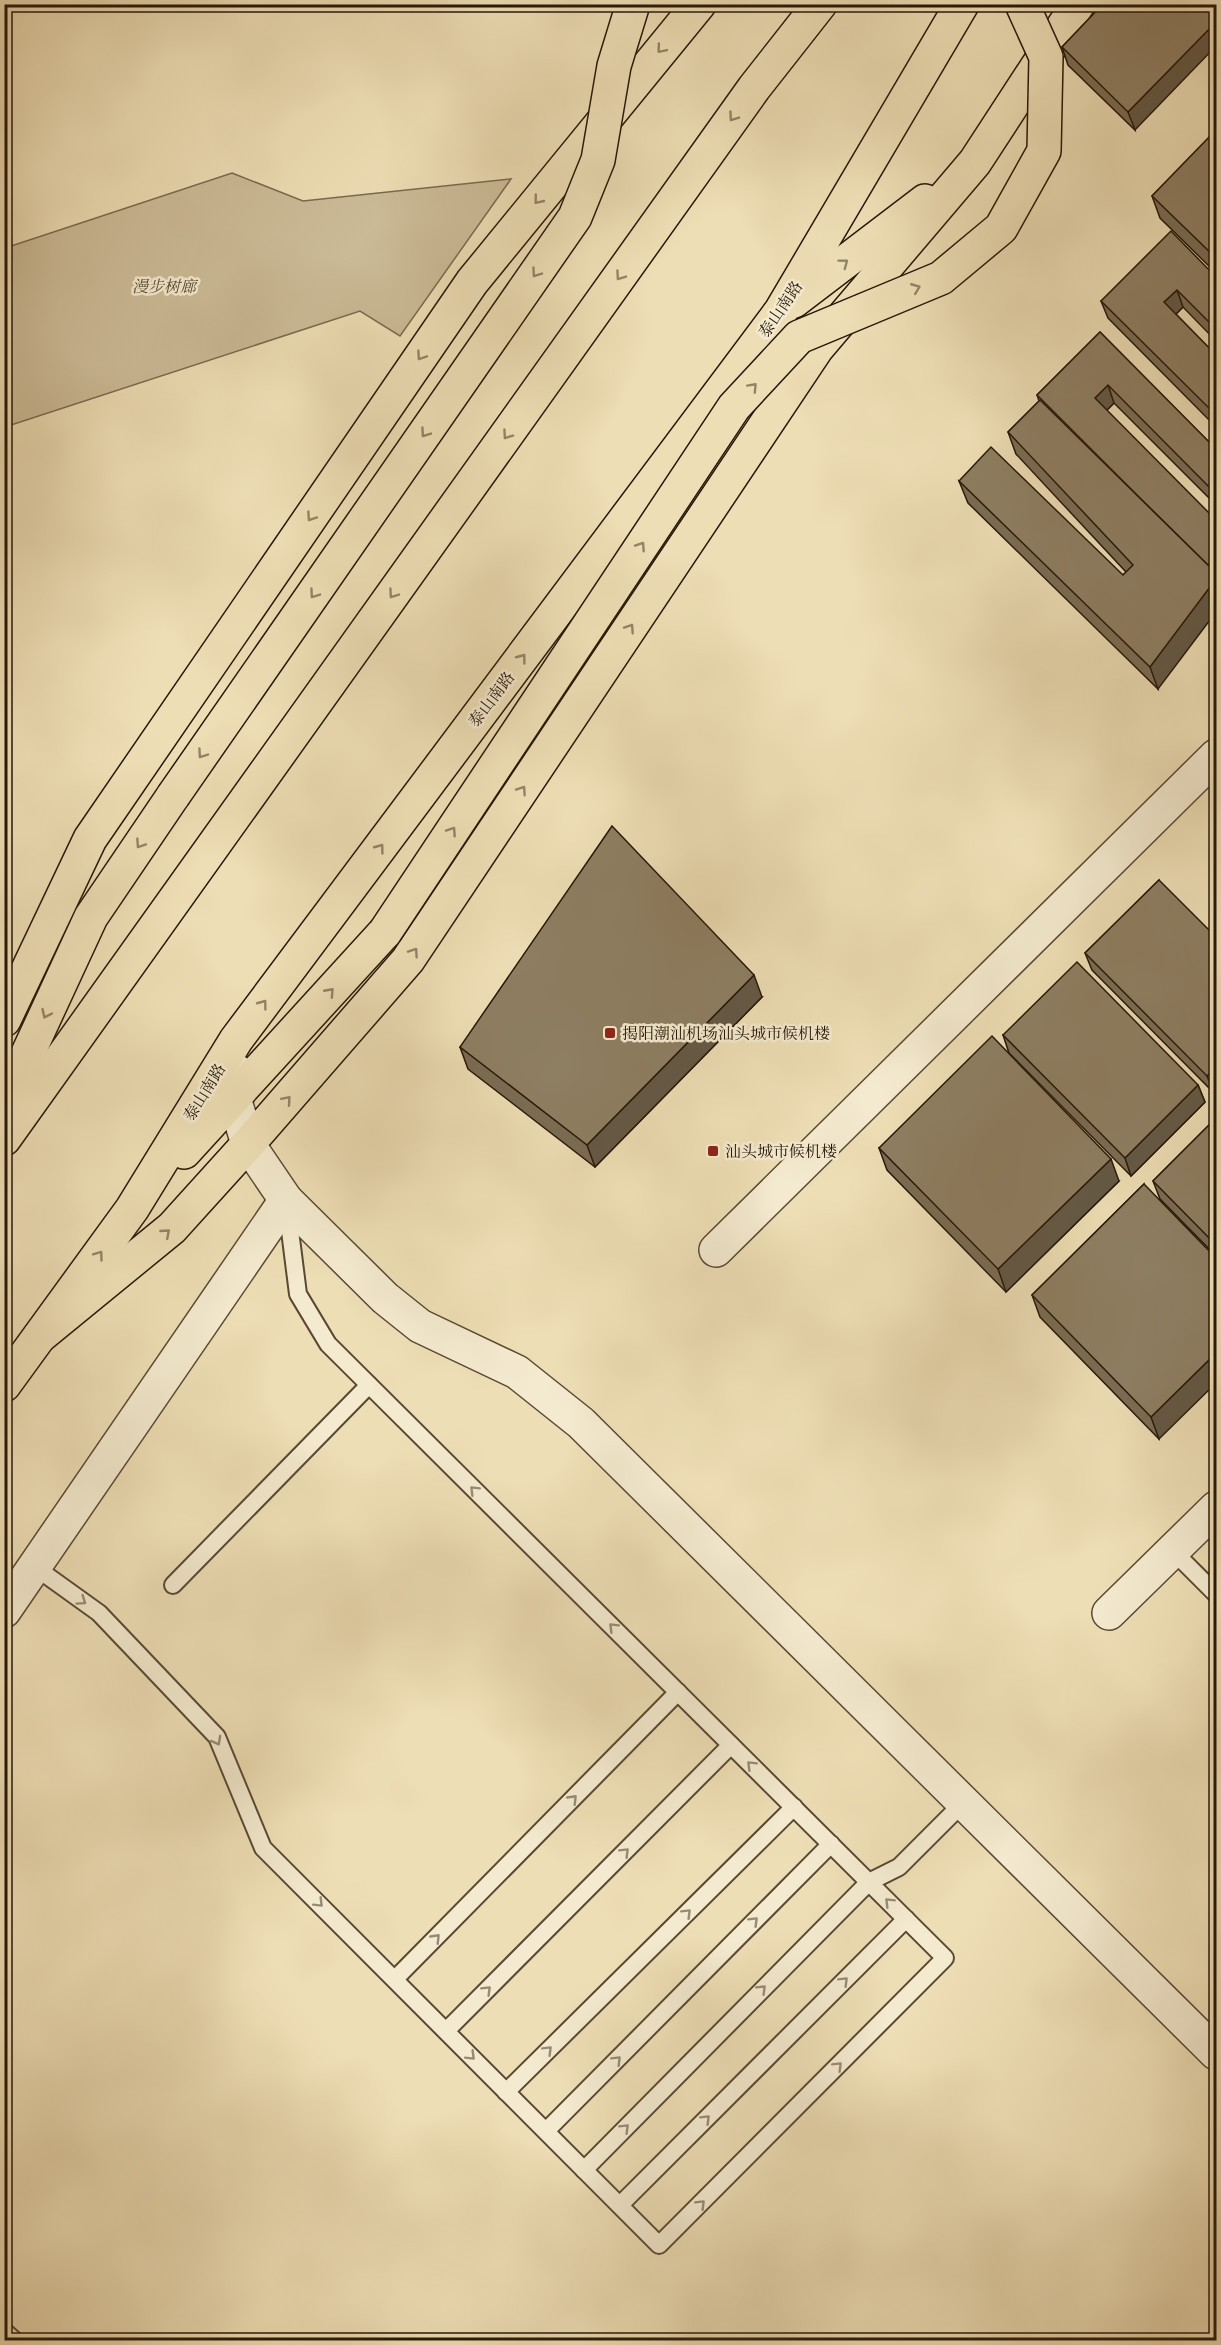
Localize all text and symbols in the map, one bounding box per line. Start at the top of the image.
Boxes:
one-way arrow [657,42,668,53]
one-way arrow [729,111,740,122]
one-way arrow [534,193,545,204]
one-way arrow [837,259,848,270]
one-way arrow [532,267,543,278]
one-way arrow [616,269,627,280]
park label: 漫步树廊 [132,276,199,296]
street label: 泰山南路 [754,277,806,341]
one-way arrow [910,283,921,295]
one-way arrow [417,349,428,360]
one-way arrow [746,383,757,393]
one-way arrow [421,427,432,438]
one-way arrow [503,428,514,439]
one-way arrow [306,511,318,521]
one-way arrow [634,542,645,553]
one-way arrow [310,587,321,598]
one-way arrow [389,587,400,598]
one-way arrow [623,623,634,634]
one-way arrow [514,653,525,664]
street label: 泰山南路 [464,667,518,731]
one-way arrow [198,747,209,758]
one-way arrow [515,786,526,797]
one-way arrow [445,827,456,838]
one-way arrow [137,838,148,849]
one-way arrow [373,843,384,854]
one-way arrow [406,948,418,958]
one-way arrow [323,989,334,999]
one-way arrow [256,1000,267,1011]
one-way arrow [42,1008,54,1019]
place label: 揭阳潮汕机场汕头城市候机楼 [622,1023,830,1043]
marker: 揭阳潮汕机场汕头城市候机楼 [603,1026,617,1040]
street label: 泰山南路 [179,1060,229,1124]
one-way arrow [280,1096,291,1107]
place label: 汕头城市候机楼 [725,1141,837,1161]
marker: 汕头城市候机楼 [706,1144,720,1158]
one-way arrow [159,1229,170,1240]
one-way arrow [91,1250,102,1261]
one-way arrow [471,1486,482,1497]
one-way arrow [76,1594,87,1605]
one-way arrow [609,1623,619,1634]
one-way arrow [210,1735,221,1745]
one-way arrow [747,1761,758,1772]
one-way arrow [565,1795,576,1806]
one-way arrow [618,1848,629,1859]
one-way arrow [311,1896,322,1907]
one-way arrow [886,1899,897,1910]
one-way arrow [679,1910,690,1921]
one-way arrow [747,1918,758,1928]
one-way arrow [429,1934,440,1944]
one-way arrow [836,1978,847,1989]
one-way arrow [481,1986,491,1997]
one-way arrow [755,1986,766,1997]
one-way arrow [541,2047,552,2057]
one-way arrow [464,2049,475,2060]
one-way arrow [609,2056,620,2067]
one-way arrow [831,2062,842,2073]
one-way arrow [699,2116,710,2126]
one-way arrow [618,2124,629,2135]
one-way arrow [693,2200,704,2211]

